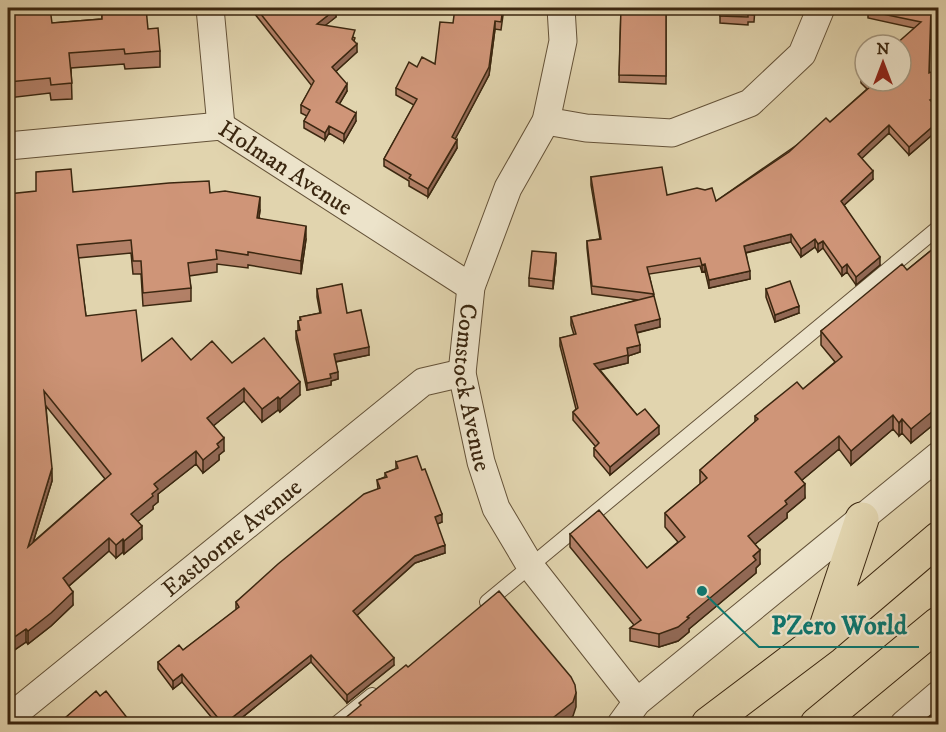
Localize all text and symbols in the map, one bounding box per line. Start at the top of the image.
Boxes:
north arrow [853,33,913,93]
text: N [876,39,890,59]
street label: Holman Avenue [212,114,358,223]
street label: Comstock Avenue [446,302,497,475]
street label: Eastborne Avenue [156,472,308,604]
callout: PZero World [759,603,919,647]
text: PZero World [771,610,908,643]

